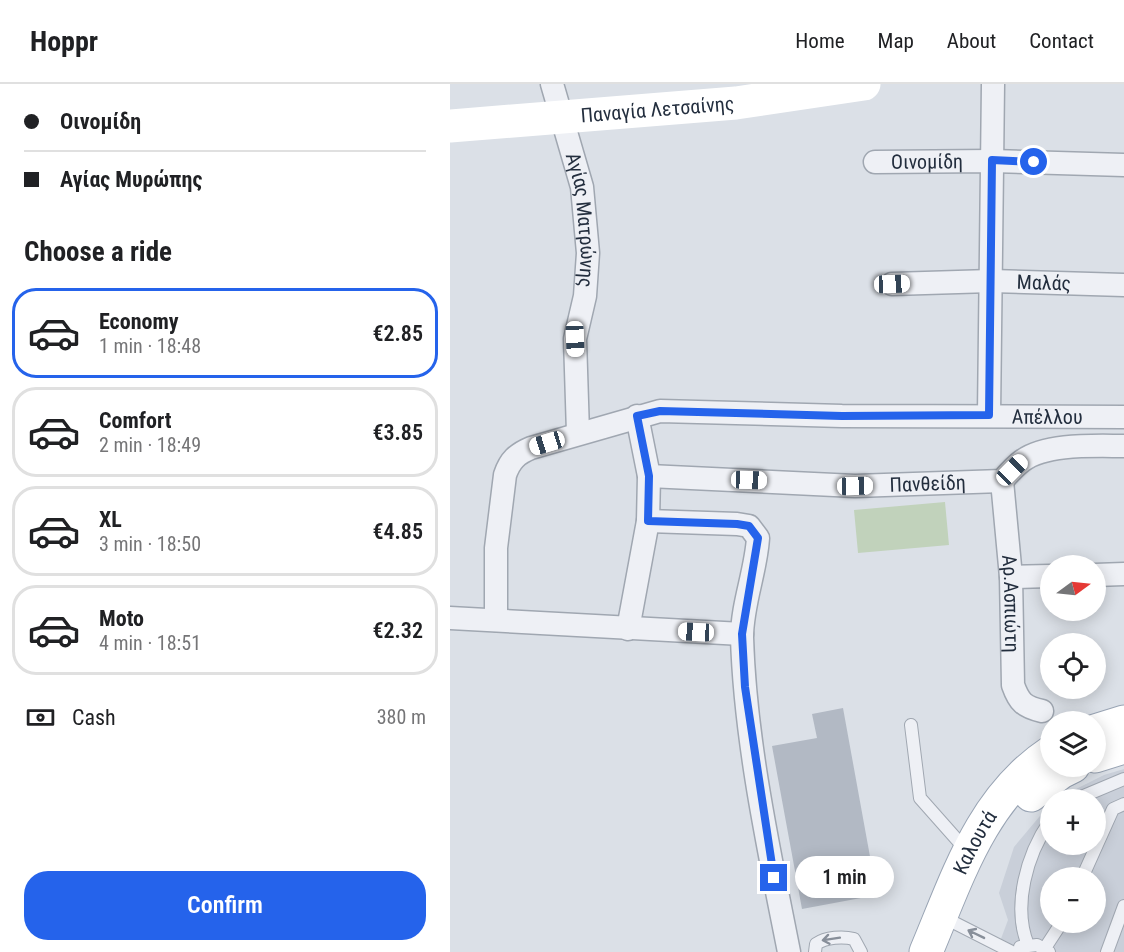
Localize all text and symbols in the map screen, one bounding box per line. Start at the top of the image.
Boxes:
text: Hoppr [30,25,98,58]
text: Home [795,29,845,53]
text: Map [878,29,914,53]
text: About [947,29,996,53]
text: Contact [1029,29,1094,53]
street label: Παναγία Λετσαίνης [580,91,735,127]
text: Οινομίδη [60,109,141,134]
route start [1020,148,1047,175]
street label: Οινομίδη [891,149,963,174]
street label: Αγίας Ματρώνης [561,150,601,288]
text: Αγίας Μυρώπης [60,167,202,192]
text: Choose a ride [24,236,172,268]
street label: Μαλάς [1016,270,1071,295]
car [874,274,910,294]
icon: car [27,306,81,360]
text: Economy [99,309,179,334]
text: €2.85 [372,321,423,346]
car [565,321,585,357]
text: 1 min · 18:48 [99,334,201,358]
icon: car [27,405,81,459]
street label: Απέλλου [1012,405,1083,429]
text: Comfort [99,408,172,433]
text: €3.85 [372,420,423,445]
car [527,429,567,457]
text: 2 min · 18:49 [99,433,201,457]
car [993,451,1031,489]
car [731,470,767,490]
street label: Πανθείδη [889,470,966,497]
car [837,477,873,495]
icon: car [27,504,81,558]
text: XL [99,507,122,532]
text: €4.85 [372,519,423,544]
text: 3 min · 18:50 [99,532,201,556]
street label: Αρ.Ασπιώτη [997,553,1024,653]
north arrow [1040,555,1106,621]
map controls [1040,555,1106,933]
icon: car [27,603,81,657]
text: Moto [99,606,144,631]
text: €2.32 [372,618,423,643]
car [678,622,714,642]
text: 4 min · 18:51 [99,631,201,655]
button: locate [1040,633,1106,699]
icon: cash [24,701,57,734]
text: Cash [72,705,116,730]
text: 380 m [377,705,426,729]
button: layers [1040,711,1106,777]
button: + [1040,789,1106,855]
street label: Καλουτά [948,806,1002,878]
callout: 1 min [795,857,894,899]
route end [760,864,787,891]
text: 1 min [822,865,867,889]
button: − [1040,867,1106,933]
button: Confirm [24,871,426,940]
one-way arrow [968,928,986,940]
one-way arrow [821,934,841,945]

